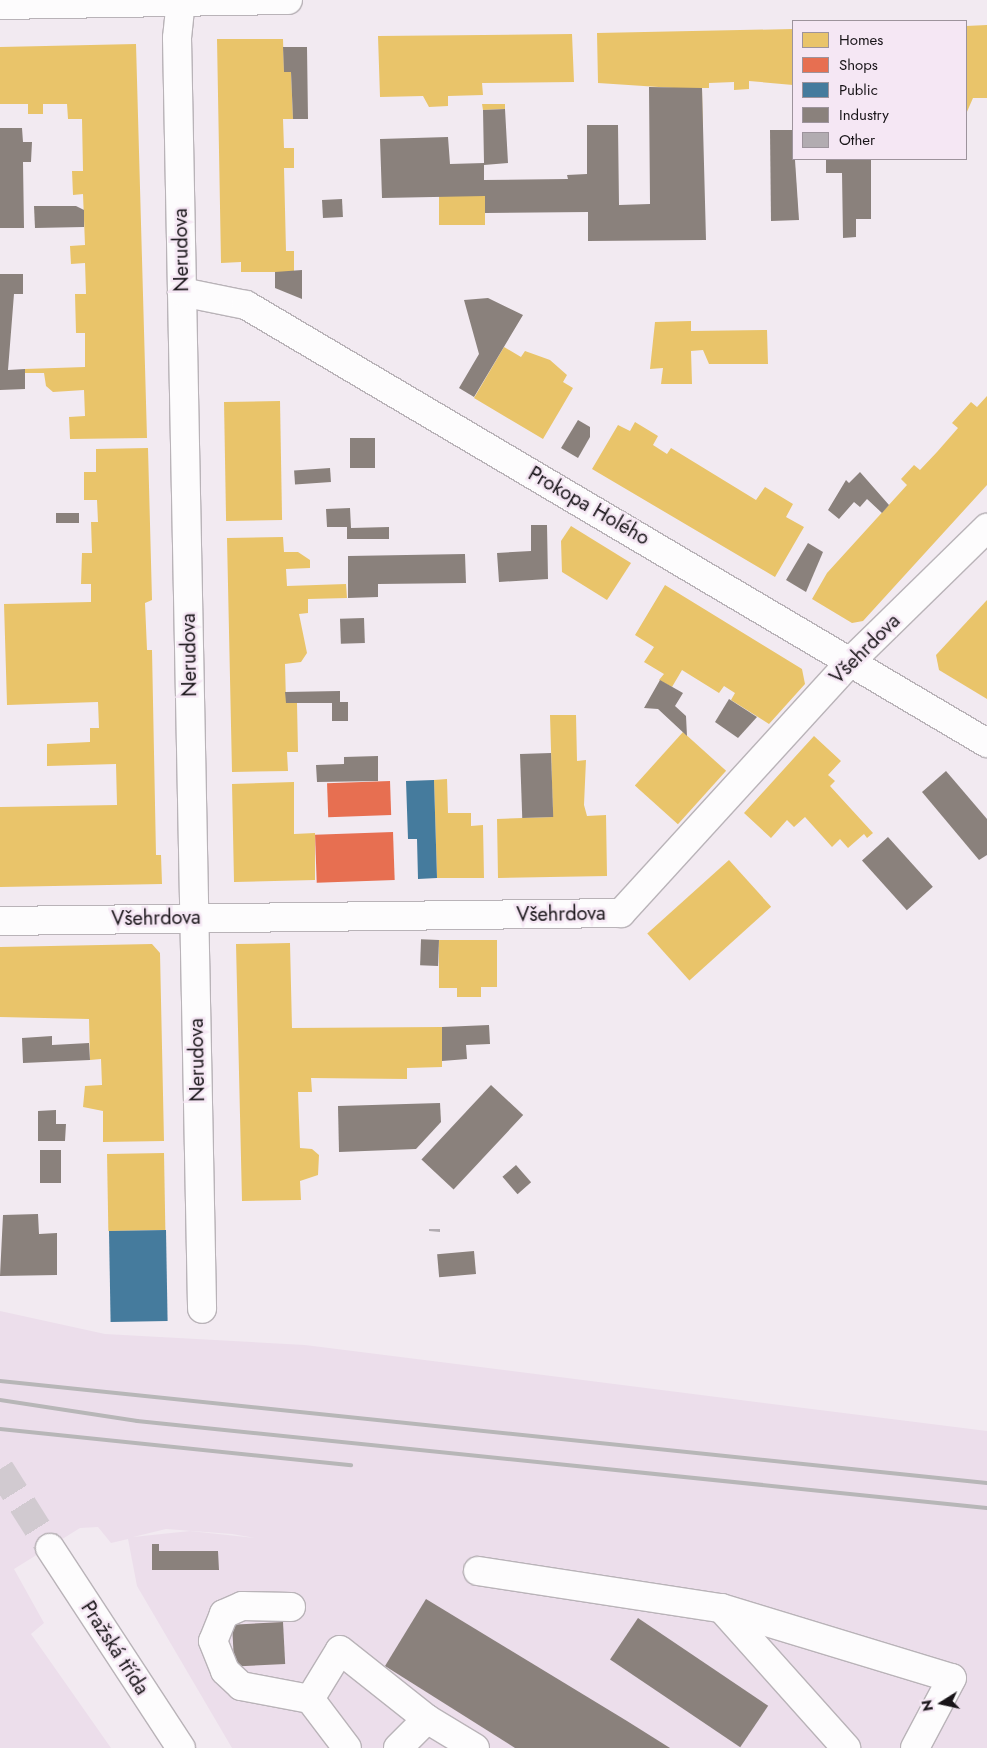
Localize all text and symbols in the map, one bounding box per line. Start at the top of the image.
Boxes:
legend [792,20,967,160]
text: Homes [839,29,883,51]
text: Shops [839,54,878,76]
text: Public [839,79,878,101]
text: Industry [839,104,889,126]
text: Other [839,129,875,151]
street label: Nerudova [168,208,194,292]
street label: Prokopa Holého [524,462,654,550]
street label: Všehrdova [825,609,905,689]
street label: Nerudova [176,613,202,697]
street label: Všehrdova [516,901,606,927]
street label: Všehrdova [111,905,201,931]
street label: Nerudova [184,1018,210,1102]
street label: Pražská třída [76,1597,154,1699]
north arrow [917,1678,967,1728]
text: N [916,1698,938,1713]

